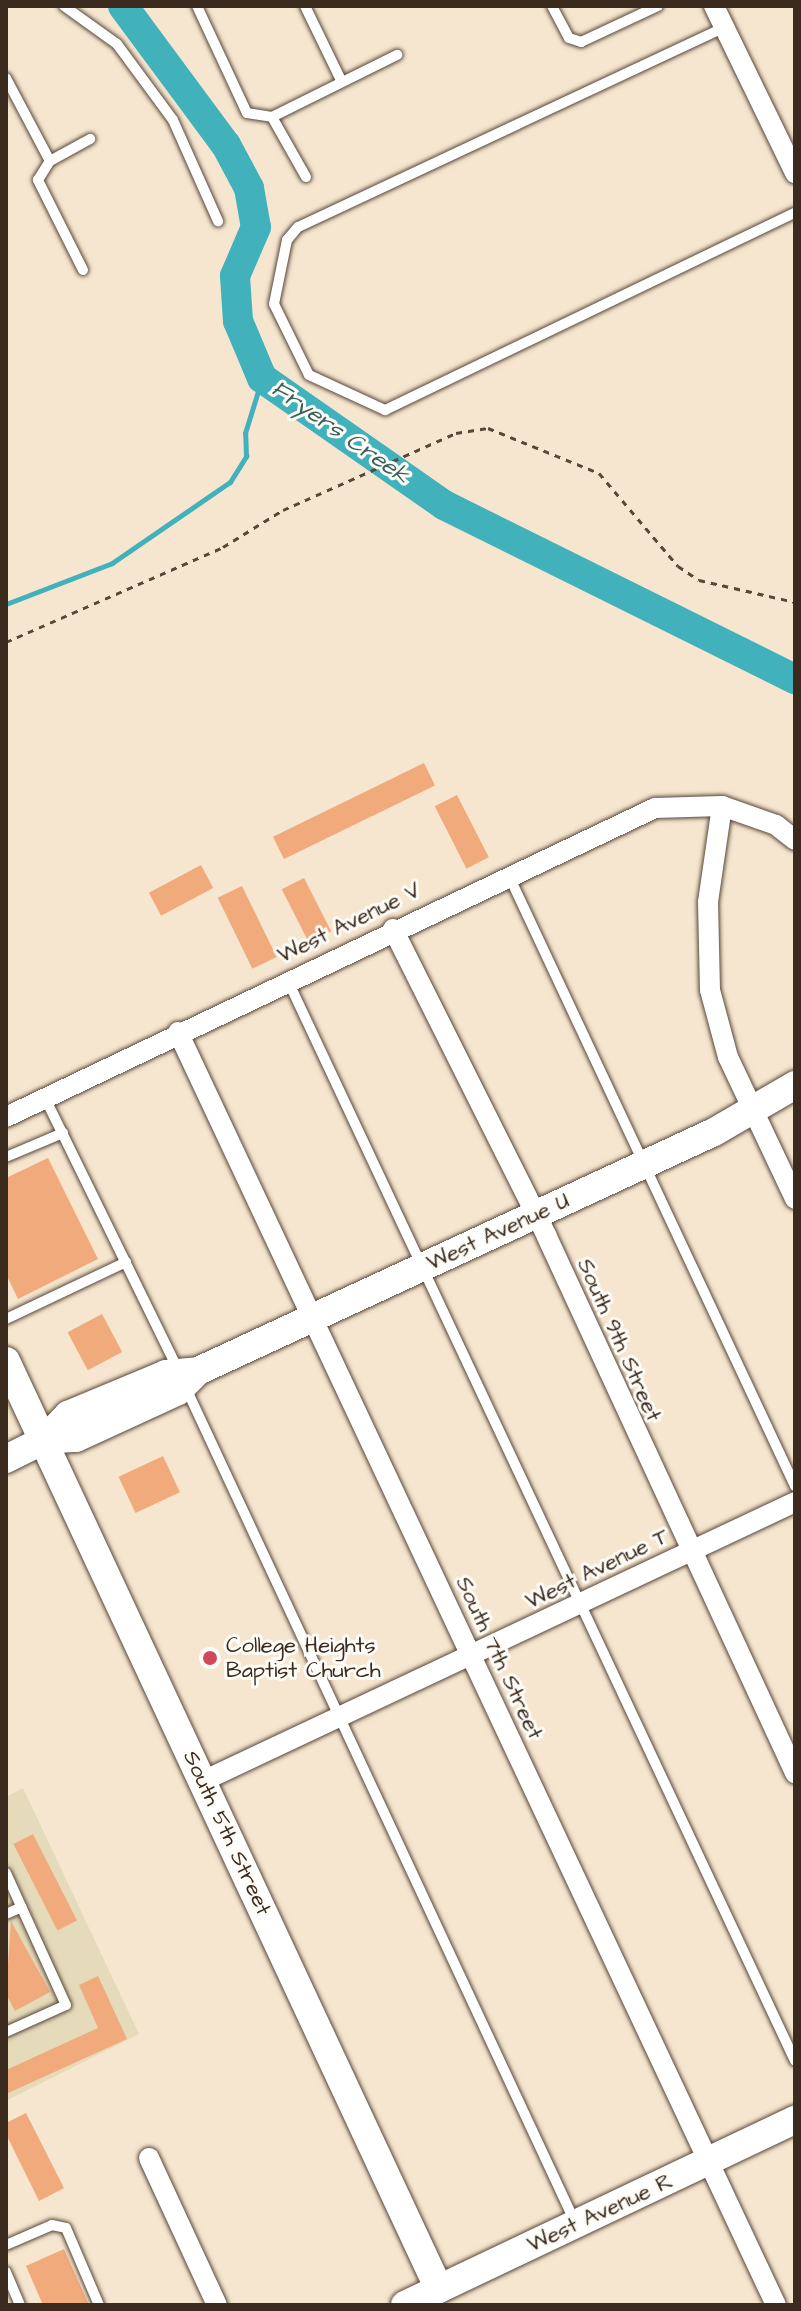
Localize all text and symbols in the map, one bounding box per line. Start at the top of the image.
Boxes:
water label: Fryers Creek [265,375,415,491]
street label: West Avenue V [273,877,425,969]
street label: West Avenue U [423,1187,573,1277]
street label: South 9th Street [571,1255,667,1425]
street label: West Avenue T [521,1523,673,1615]
street label: South 7th Street [450,1573,548,1743]
place label: College Heights Baptist Church [226,1632,381,1684]
marker: College Heights Baptist Church [201,1649,219,1667]
street label: South 5th Street [177,1747,277,1919]
street label: West Avenue R [523,2168,677,2258]

